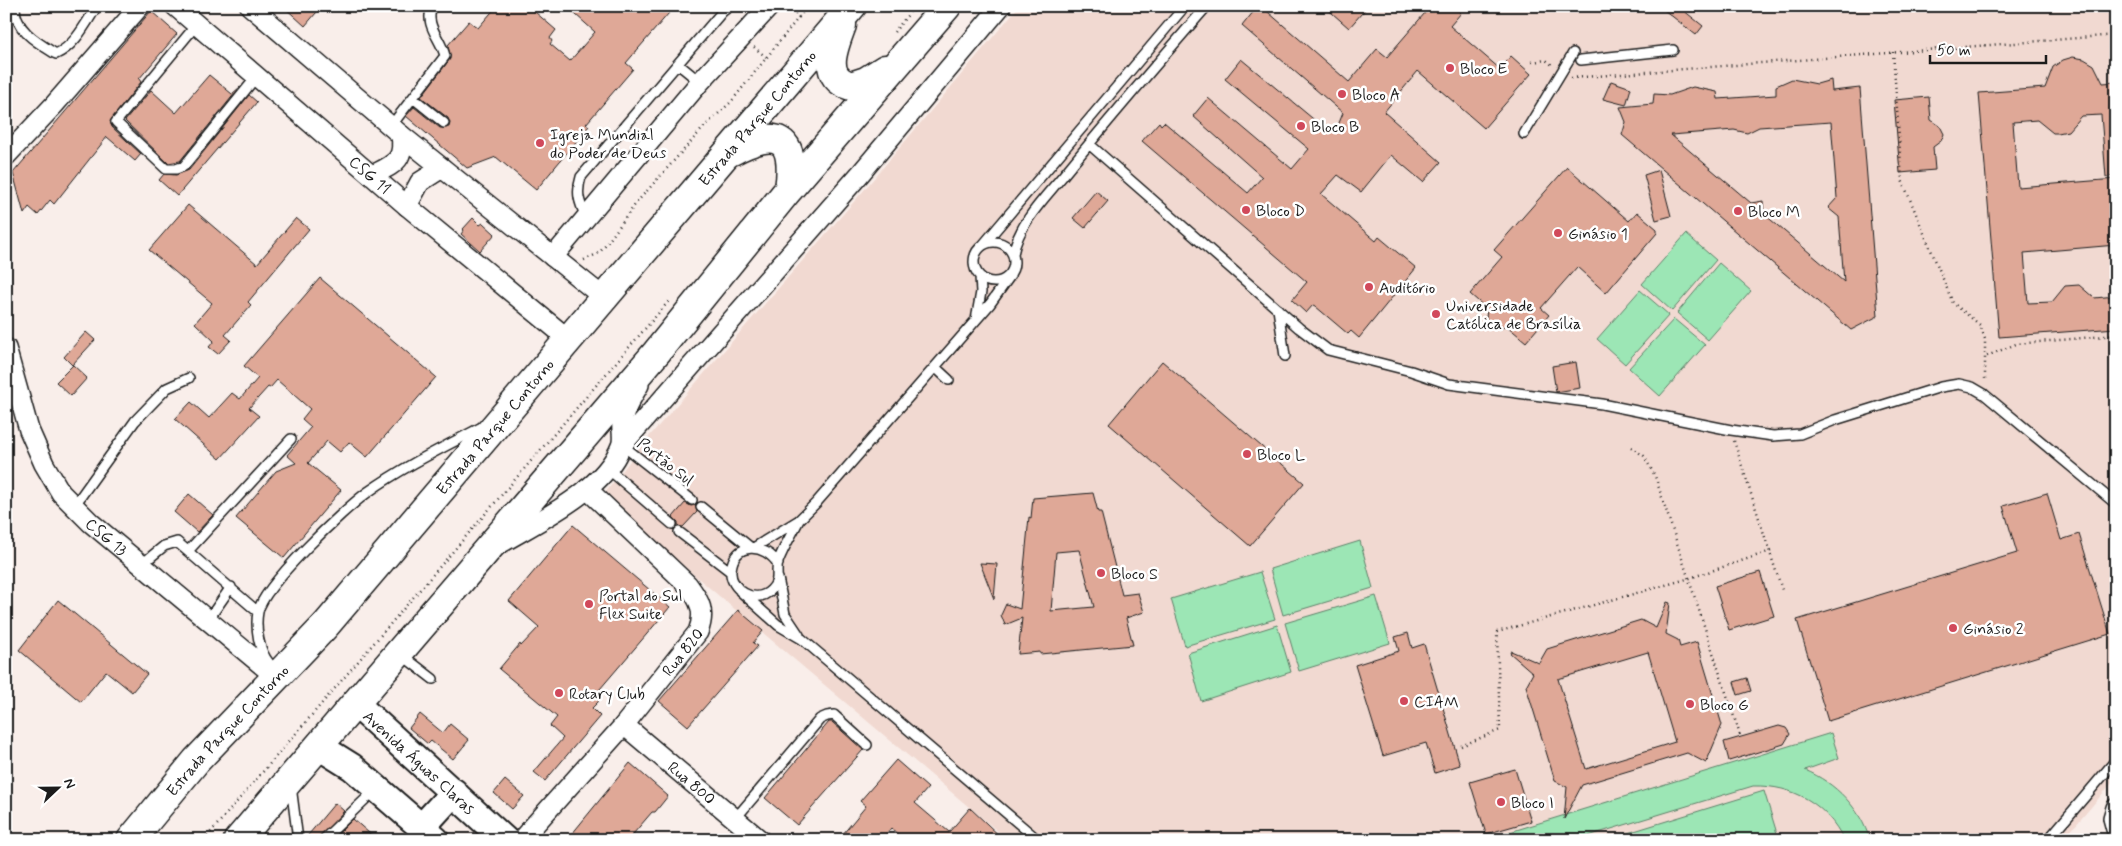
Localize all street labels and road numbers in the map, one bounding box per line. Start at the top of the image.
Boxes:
street label: Estrada Parque Contorno [694,46,822,191]
street label: CSG 11 [344,152,395,200]
street label: Estrada Parque Contorno [432,355,560,500]
street label: Portão Sul [632,433,698,491]
street label: CSG 13 [80,514,132,561]
street label: Rua 820 [658,624,709,681]
street label: Estrada Parque Contorno [162,661,294,801]
street label: Avenida Águas Claras [358,707,479,820]
street label: Rua 800 [663,757,719,810]

